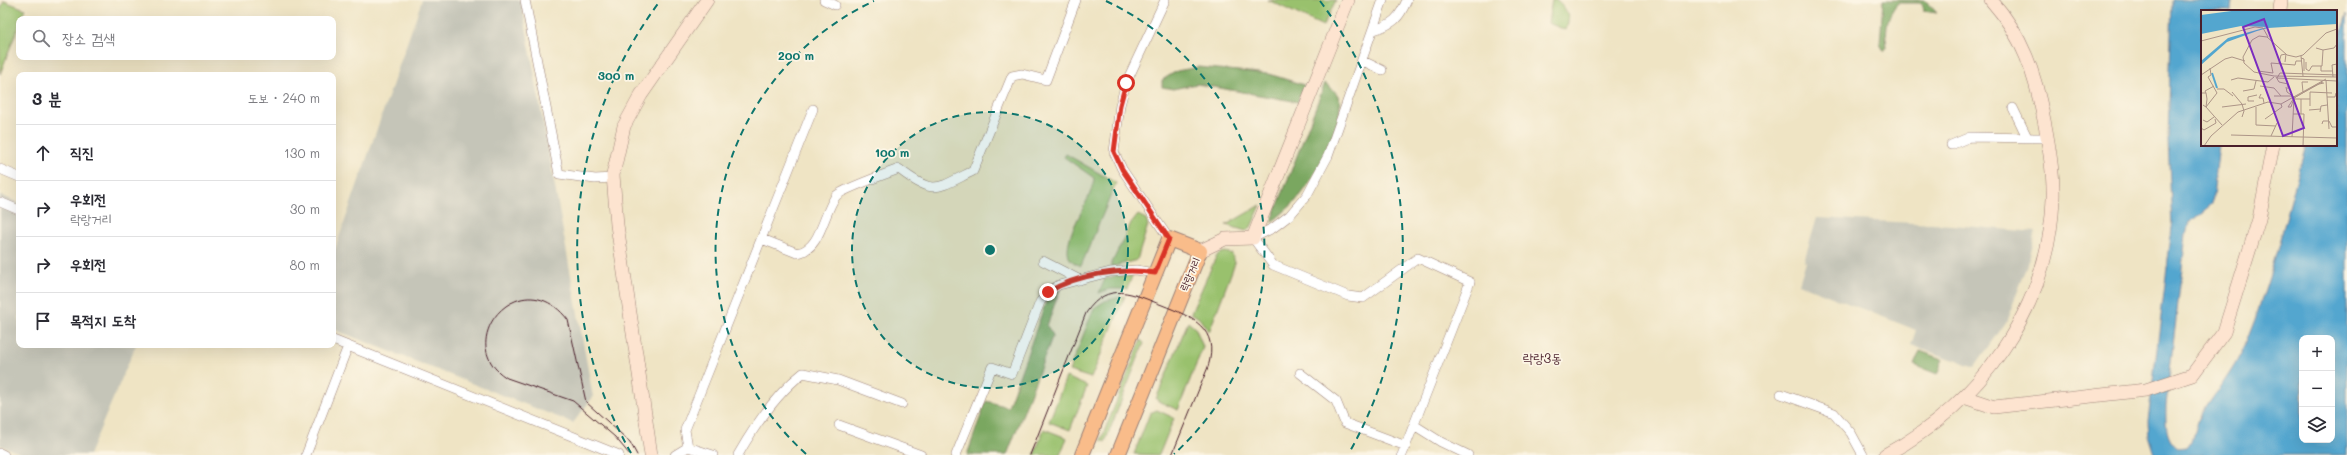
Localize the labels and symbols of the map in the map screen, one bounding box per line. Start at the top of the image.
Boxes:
inset map [2201,10,2337,146]
text: 200 m [778,47,814,63]
text: 300 m [598,67,634,83]
route start [1117,74,1135,92]
text: 100 m [875,144,909,160]
centre of rings [983,243,997,257]
street label: 락랑거리 [1176,255,1203,293]
route end [1039,283,1057,301]
district label: 락랑3동 [1522,349,1562,366]

